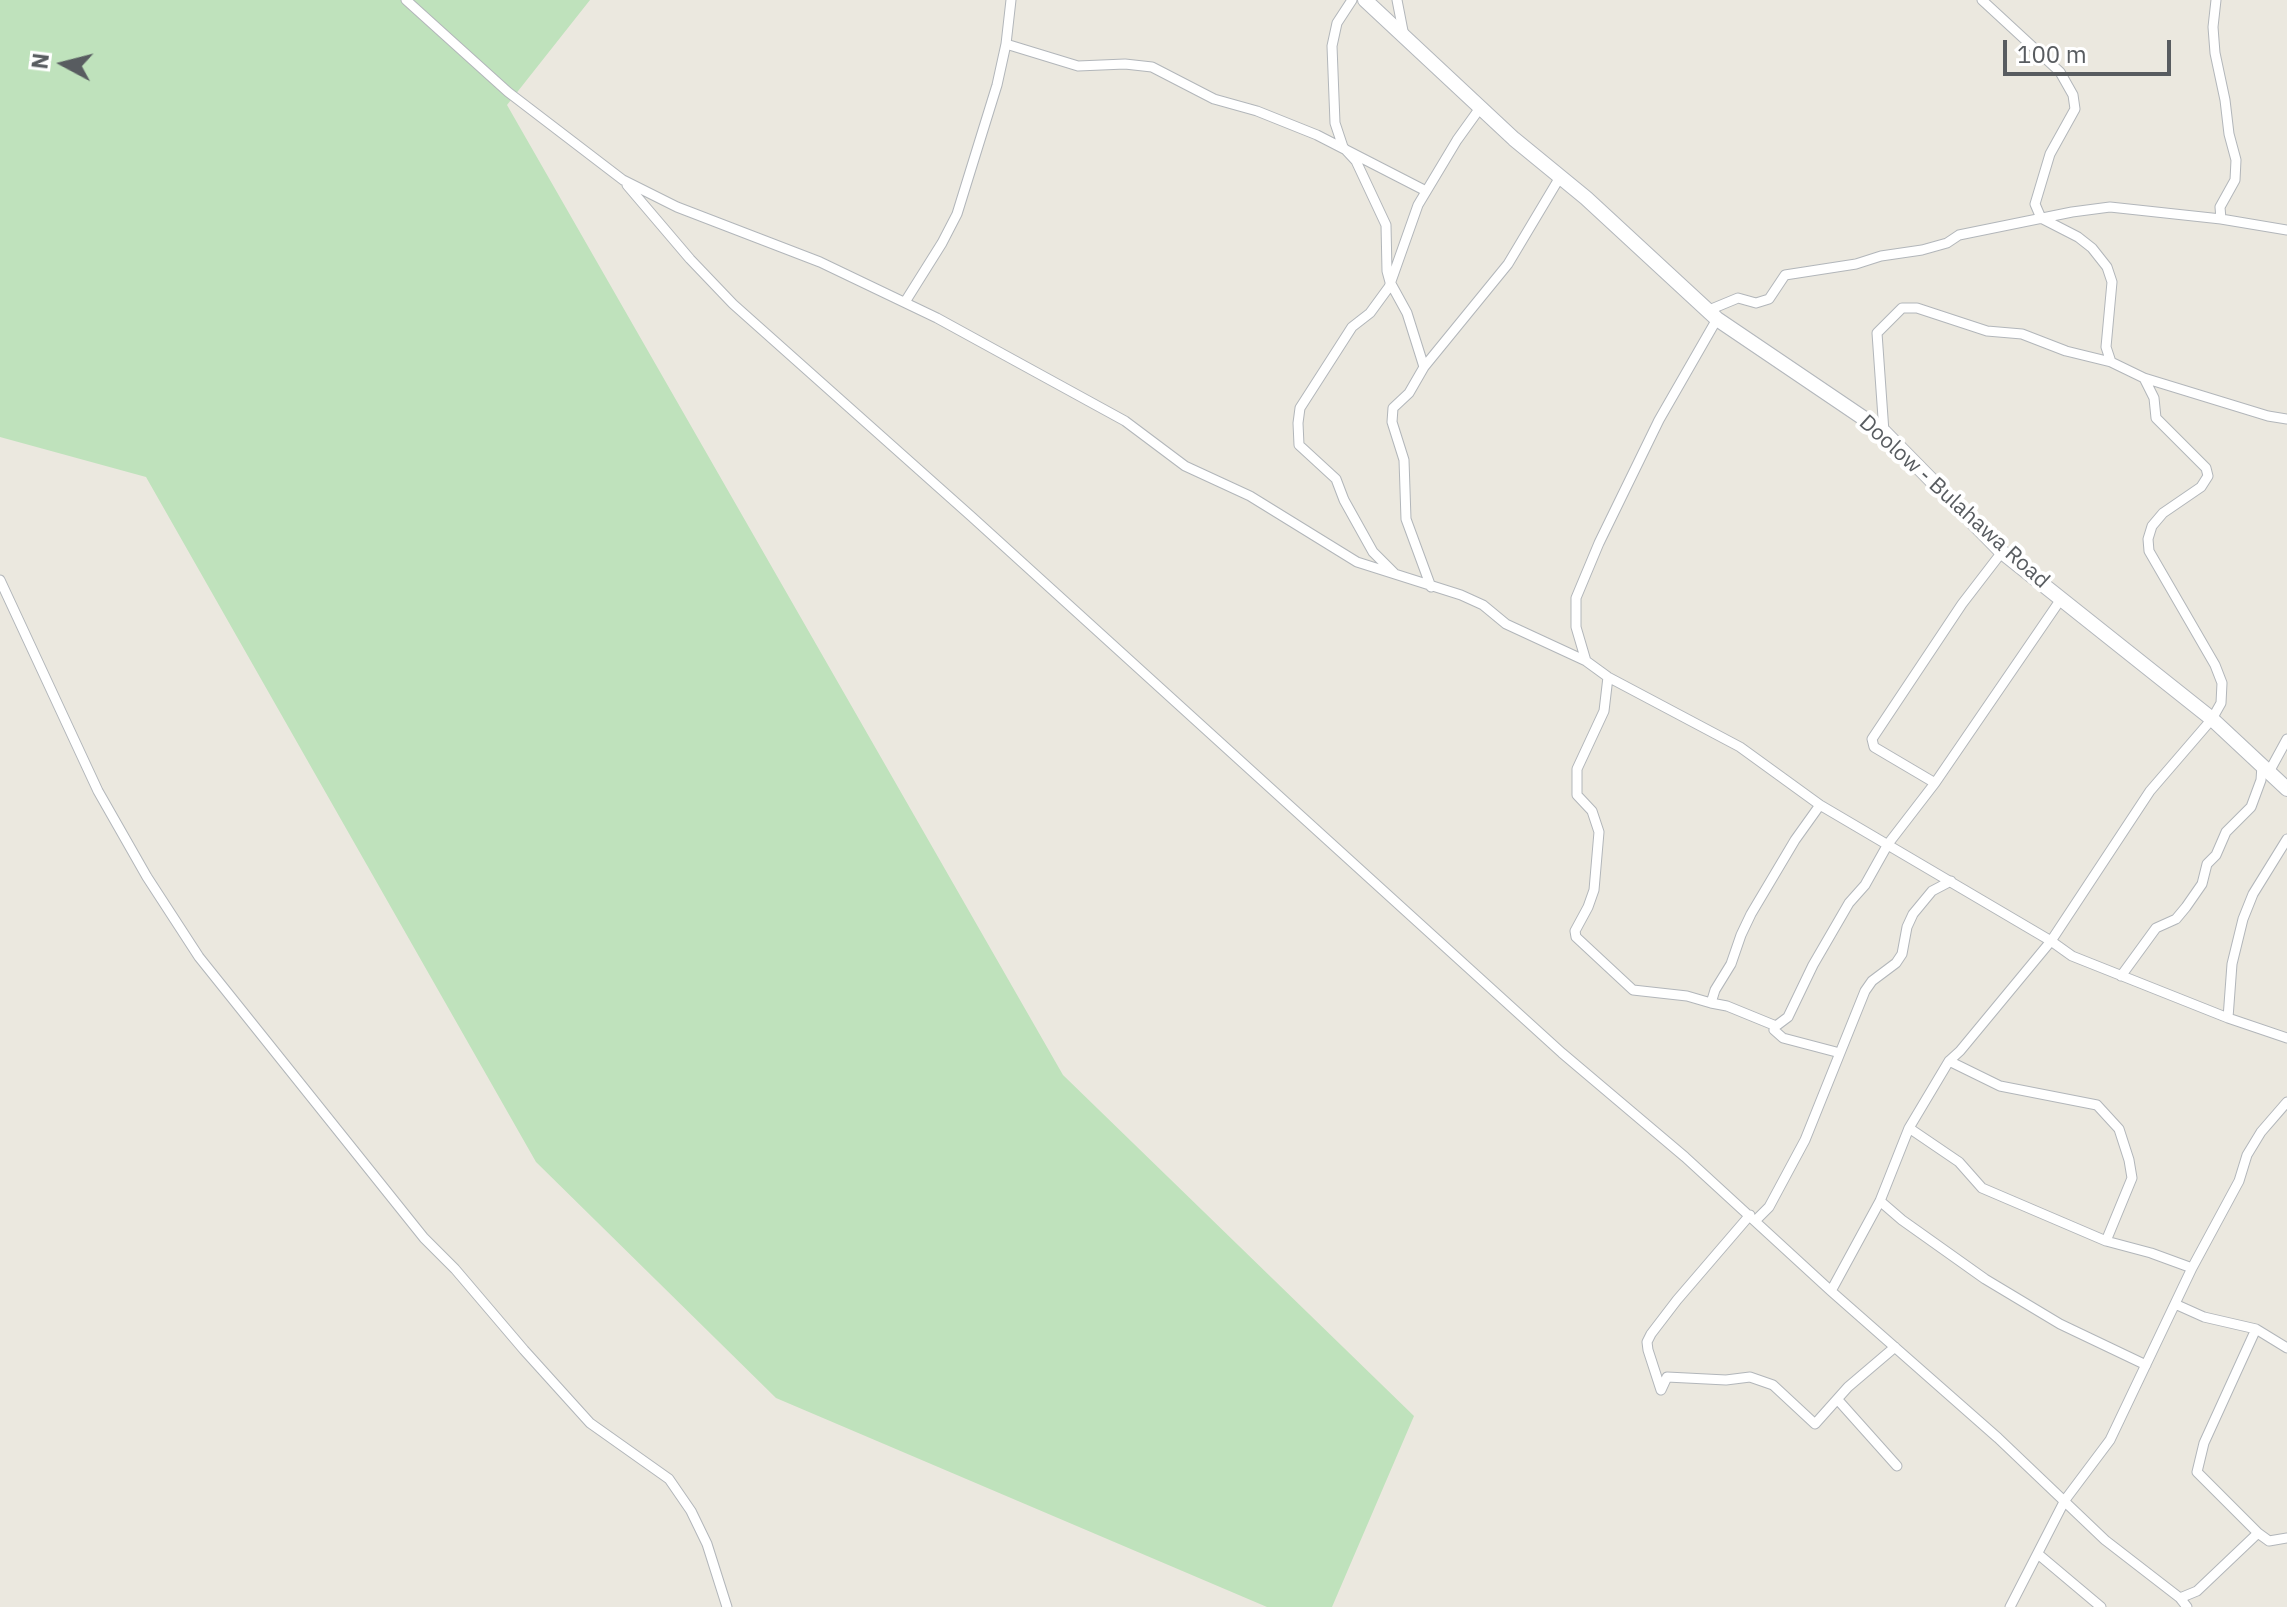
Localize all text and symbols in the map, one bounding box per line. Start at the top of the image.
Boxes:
north arrow [24,24,104,104]
scale bar [2007,24,2175,74]
text: 100 m [2017,38,2087,70]
text: N [24,51,55,71]
street label: Doolow - Bulahawa Road [1854,410,2054,594]

